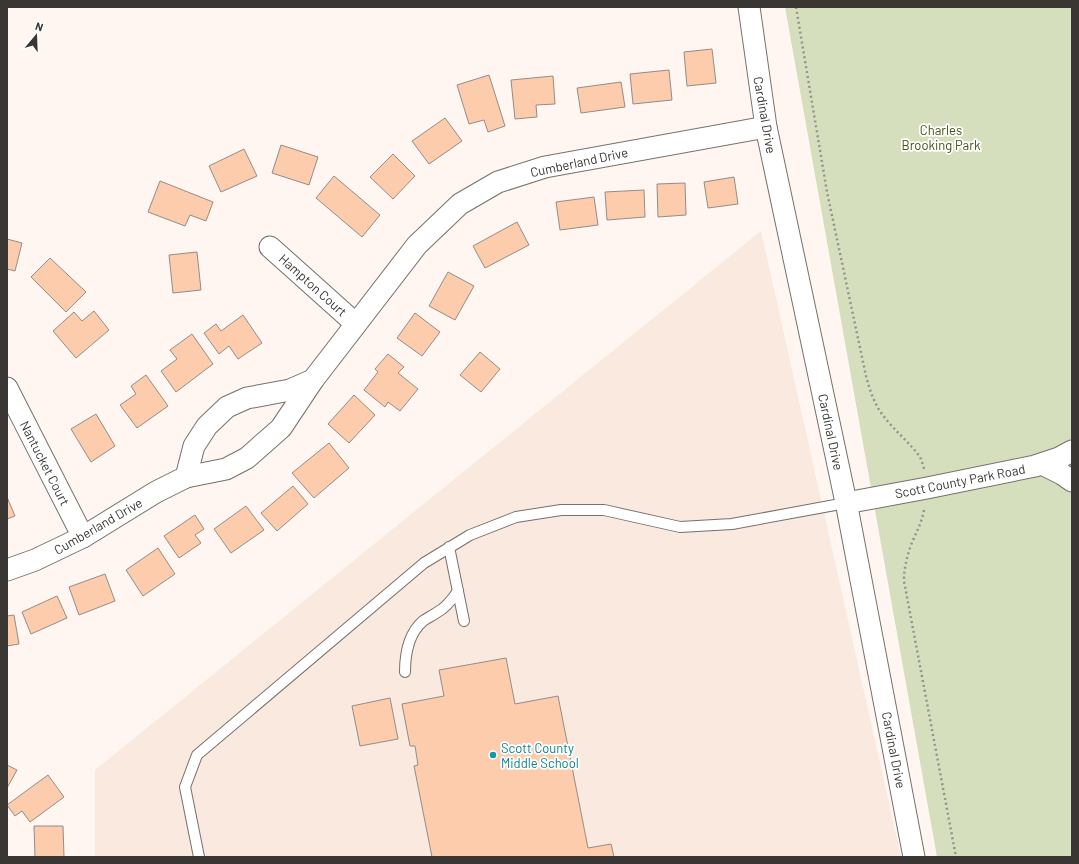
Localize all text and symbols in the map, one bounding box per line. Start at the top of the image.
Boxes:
north arrow [16,16,56,56]
text: N [34,19,45,33]
street label: Cardinal Drive [750,75,780,155]
park label: Charles Brooking Park [902,122,981,153]
street label: Cumberland Drive [529,144,629,180]
street label: Hampton Court [276,250,350,320]
street label: Cardinal Drive [815,392,847,472]
street label: Nantucket Court [17,418,73,508]
street label: Scott County Park Road [893,461,1027,501]
street label: Cumberland Drive [51,494,145,558]
street label: Cardinal Drive [879,710,909,790]
place label: Scott County Middle School [501,740,579,771]
marker: Scott County Middle School [488,750,498,760]

